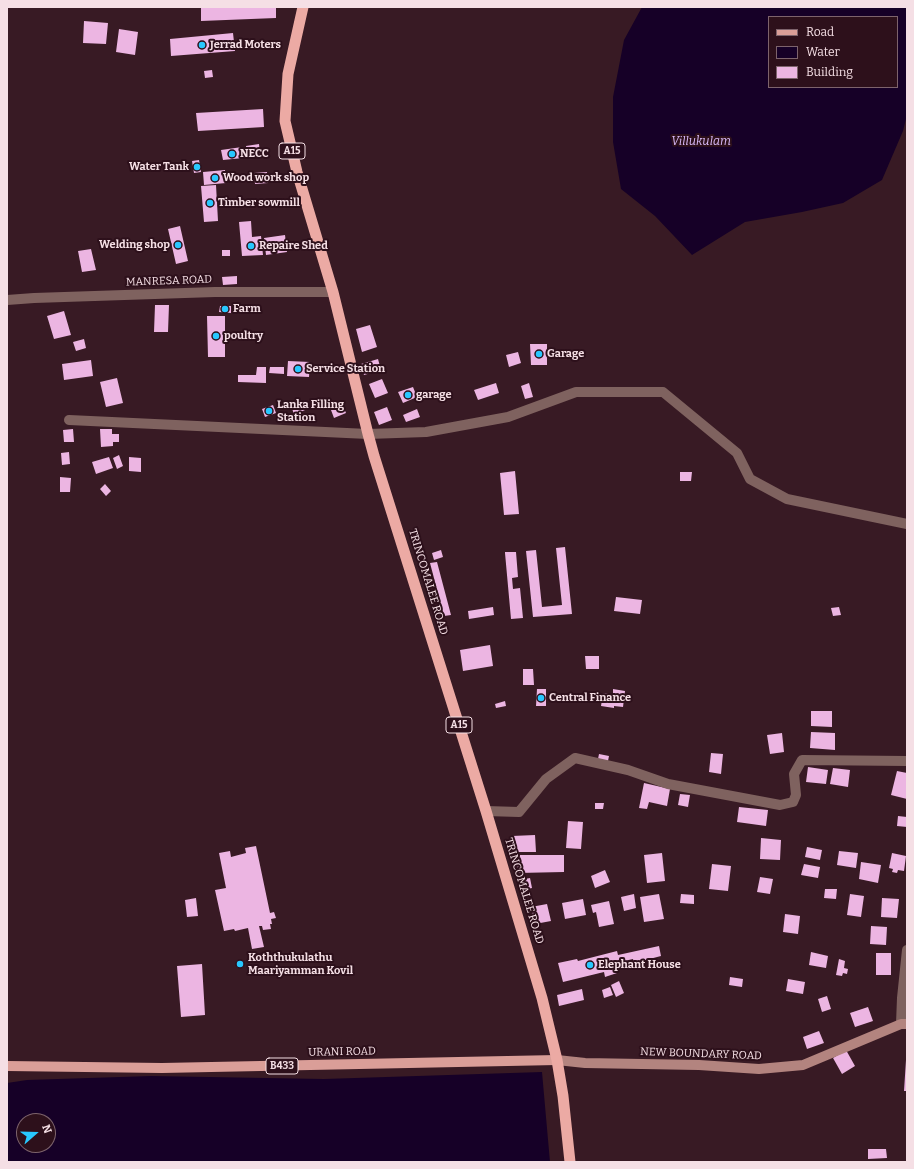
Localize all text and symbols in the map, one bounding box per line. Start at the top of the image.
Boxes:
legend [768,16,898,88]
text: Road [806,25,834,39]
place label: Jerrad Moters [210,38,281,52]
marker: Jerrad Moters [197,40,207,50]
text: Water [806,45,840,59]
text: Building [806,65,853,79]
water label: Villukulam [671,135,731,149]
road number: A15 [279,143,305,159]
place label: NECC [240,147,269,161]
marker: NECC [227,149,237,159]
place label: Water Tank [129,160,189,174]
marker: Water Tank [192,162,202,172]
place label: Wood work shop [223,171,309,185]
marker: Wood work shop [210,173,220,183]
place label: Timber sowmill [218,196,300,210]
marker: Timber sowmill [205,198,215,208]
place label: Welding shop [99,238,170,252]
place label: Repaire Shed [259,239,328,253]
marker: Welding shop [173,240,183,250]
marker: Repaire Shed [246,241,256,251]
street label: MANRESA ROAD [126,273,212,289]
place label: Farm [233,302,261,316]
marker: Farm [220,304,230,314]
place label: poultry [224,329,263,343]
marker: poultry [211,331,221,341]
place label: Garage [547,347,584,361]
marker: Garage [534,349,544,359]
place label: Service Station [306,362,385,376]
marker: Service Station [293,364,303,374]
place label: garage [416,388,452,402]
marker: garage [403,390,413,400]
place label: Lanka Filling Station [277,398,344,424]
marker: Lanka Filling Station [264,406,274,416]
street label: TRINCOMALEE ROAD [406,527,450,637]
place label: Central Finance [549,691,631,705]
marker: Central Finance [536,693,546,703]
road number: A15 [446,717,472,733]
street label: TRINCOMALEE ROAD [502,836,546,946]
place label: Koththukulathu Maariyamman Kovil [248,951,353,977]
place label: Elephant House [598,958,681,972]
marker: Koththukulathu Maariyamman Kovil [235,959,245,969]
marker: Elephant House [585,960,595,970]
street label: URANI ROAD [308,1045,376,1059]
street label: NEW BOUNDARY ROAD [640,1045,762,1063]
road number: B433 [266,1058,298,1074]
north arrow [16,1113,56,1153]
text: N [39,1123,54,1135]

